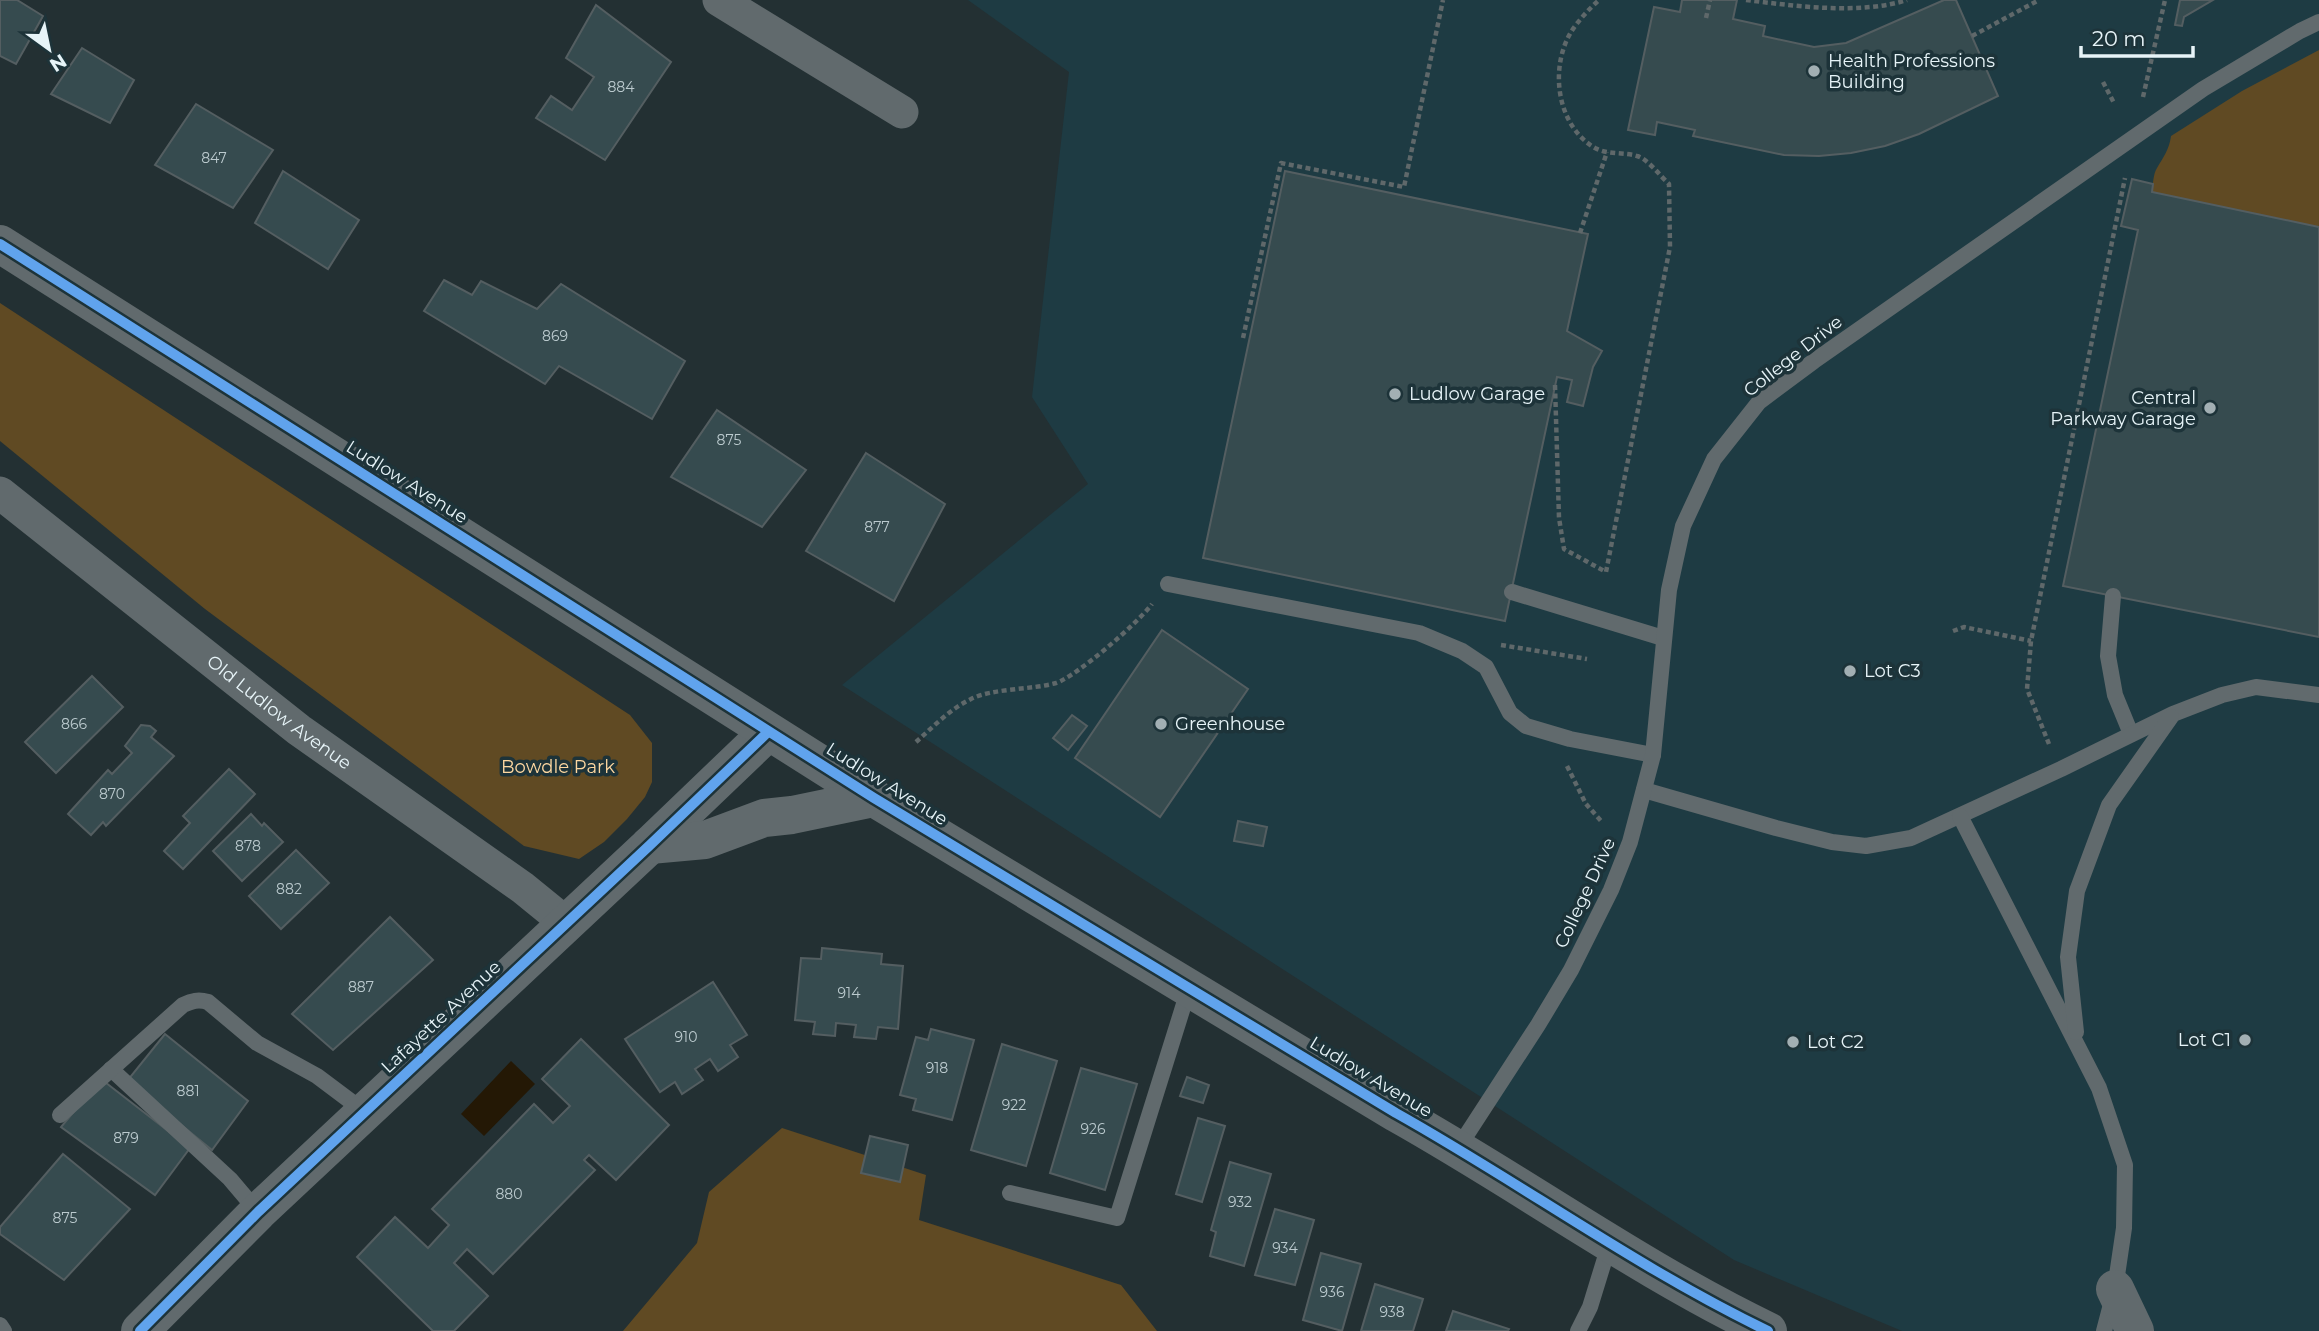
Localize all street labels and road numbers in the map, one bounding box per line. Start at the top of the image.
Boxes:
street label: College Drive [1739,311,1847,401]
street label: Ludlow Avenue [342,436,472,528]
street label: Old Ludlow Avenue [202,650,356,775]
street label: Ludlow Avenue [822,738,952,830]
street label: College Drive [1550,834,1620,952]
street label: Lafayette Avenue [377,956,505,1078]
street label: Ludlow Avenue [1306,1032,1436,1122]

